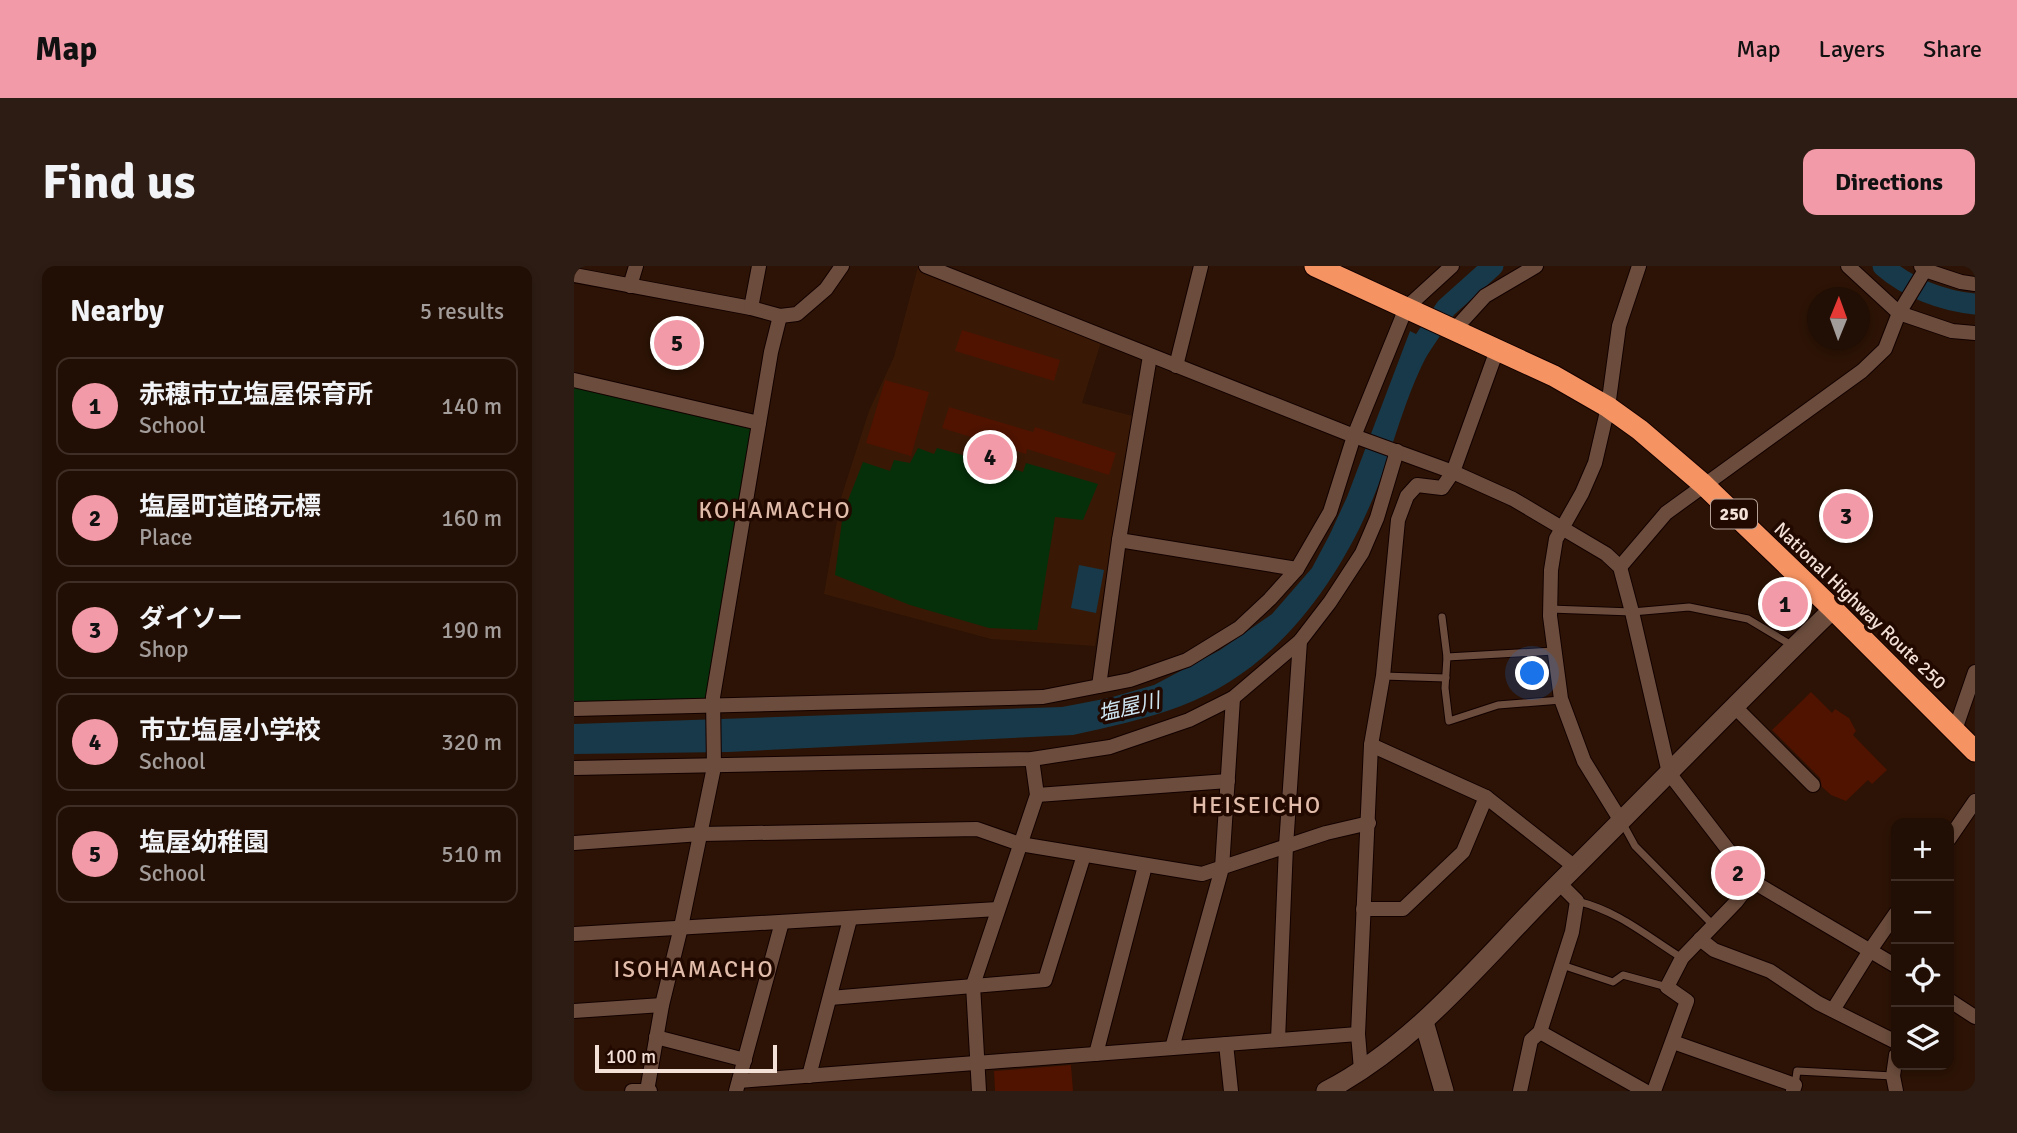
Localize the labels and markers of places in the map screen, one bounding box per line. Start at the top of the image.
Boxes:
pin: 5 [654,317,700,369]
pin: 4 [967,431,1013,483]
pin: 3 [1823,490,1869,542]
pin: 1 [1762,578,1808,630]
pin: 2 [1715,847,1761,899]

